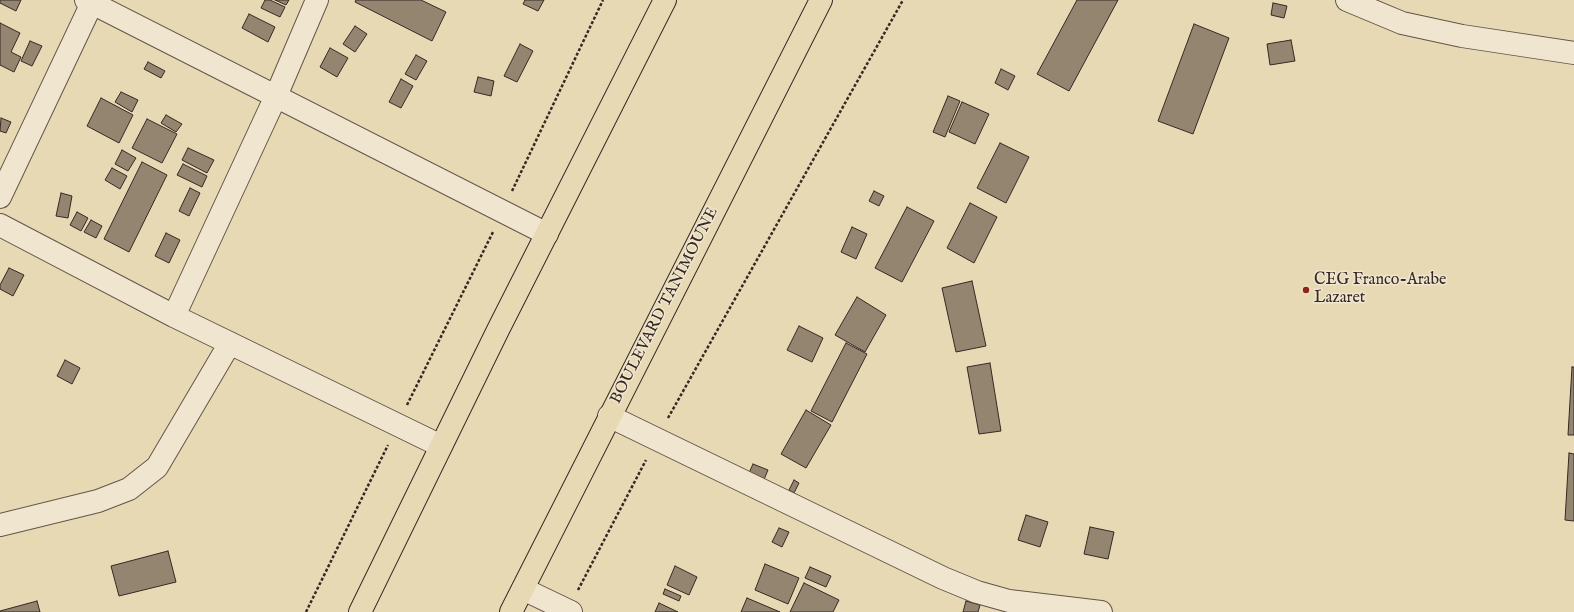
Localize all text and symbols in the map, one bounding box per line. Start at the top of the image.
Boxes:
street label: BOULEVARD TANIMOUNE [607,205,723,407]
place label: CEG Franco-Arabe Lazaret [1314,271,1446,309]
marker: CEG Franco-Arabe Lazaret [1301,285,1311,295]

